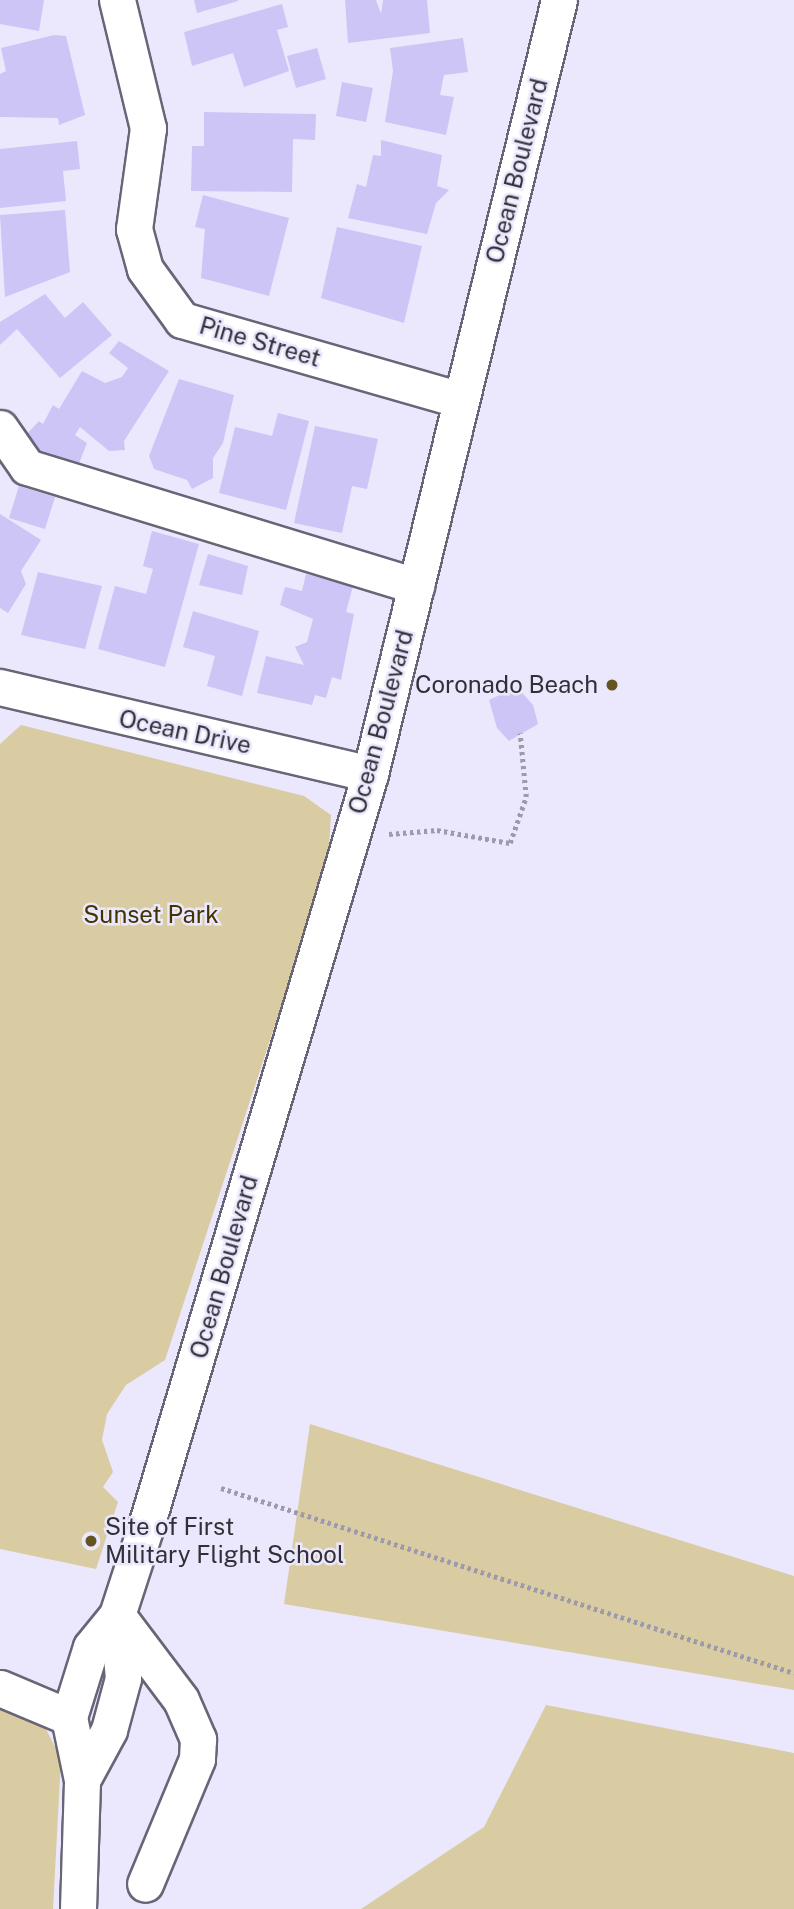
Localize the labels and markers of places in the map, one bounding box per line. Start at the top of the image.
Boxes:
place label: Coronado Beach [415,671,598,699]
marker: Coronado Beach [604,677,620,693]
place label: Site of First Military Flight School [105,1513,344,1569]
marker: Site of First Military Flight School [83,1533,99,1549]

